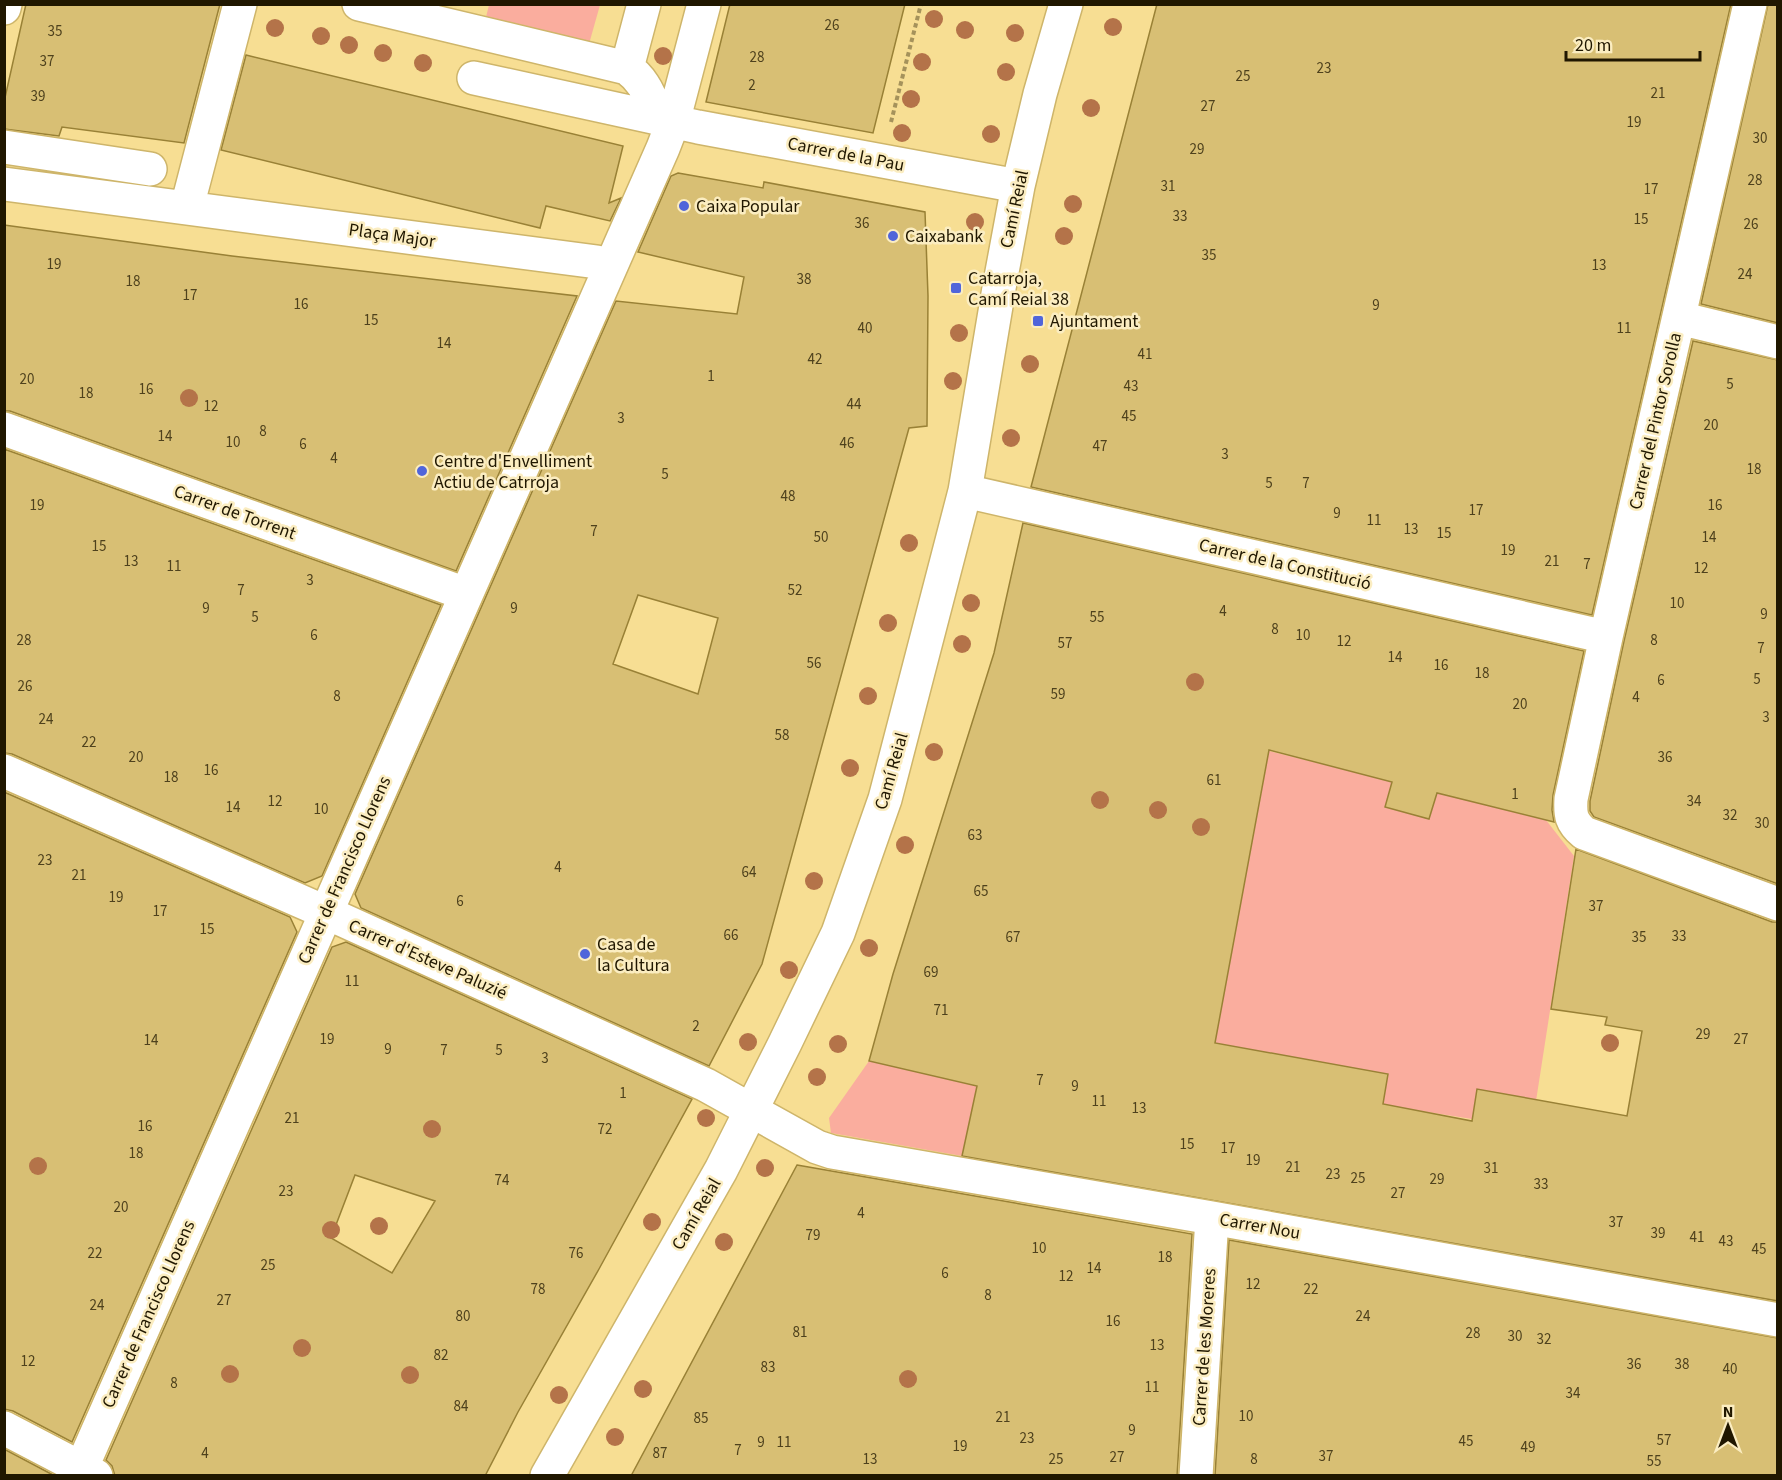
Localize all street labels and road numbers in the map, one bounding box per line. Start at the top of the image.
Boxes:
street label: Carrer de la Pau [785,131,906,178]
street label: Camí Reial [994,168,1035,251]
street label: Plaça Major [347,217,438,254]
street label: Carrer del Pintor Sorolla [1623,330,1688,512]
street label: Carrer de Torrent [170,479,299,546]
street label: Carrer de la Constitució [1196,533,1373,596]
street label: Camí Reial [869,730,914,813]
street label: Carrer de Francisco Llorens [292,772,397,968]
street label: Carrer d'Esteve Paluzié [345,913,511,1006]
street label: Camí Reial [666,1174,727,1255]
street label: Carrer Nou [1218,1207,1302,1246]
street label: Carrer de Francisco Llorens [96,1216,201,1412]
street label: Carrer de les Moreres [1187,1267,1222,1427]

